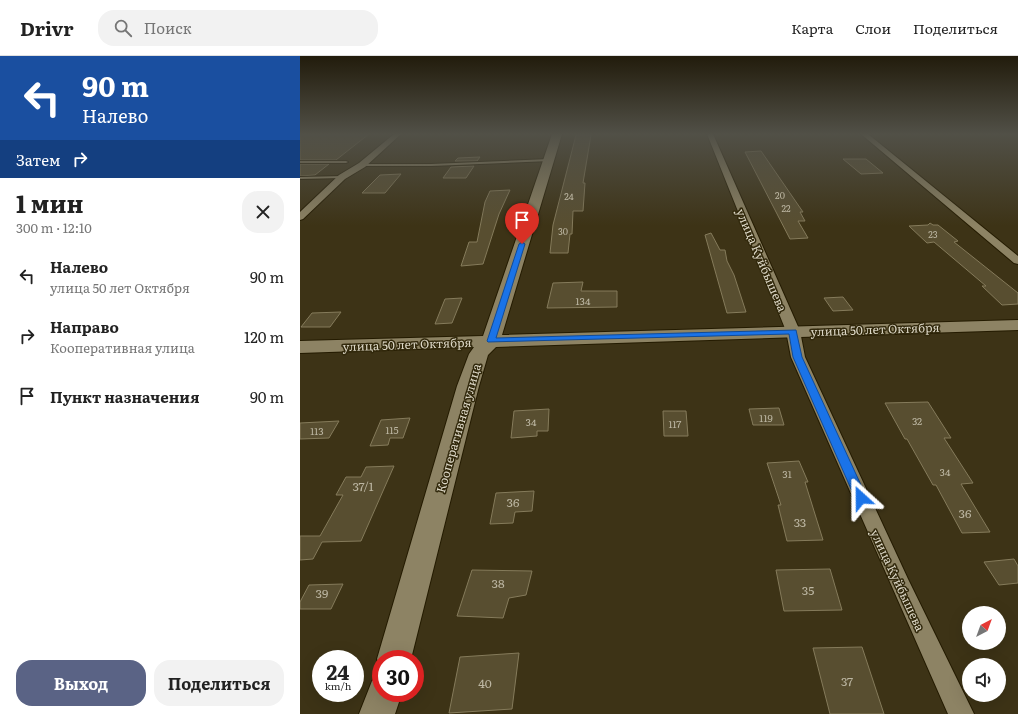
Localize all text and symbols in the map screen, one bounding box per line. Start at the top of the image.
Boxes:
search box [98,10,378,46]
text: Drivr [20,14,74,42]
text: Поиск [144,16,192,39]
icon: search [112,17,134,39]
text: Карта [791,18,833,38]
text: Слои [855,18,891,38]
text: Поделиться [913,18,998,38]
text: 90 m [82,64,149,106]
icon: left [16,72,68,124]
text: Налево [82,102,148,129]
text: Затем [16,148,61,171]
icon: right [69,148,91,170]
text: 1 мин [16,185,83,220]
house number: 20 [775,188,785,202]
house number: 24 [564,189,574,203]
button: close [242,191,284,233]
house number: 22 [781,201,791,215]
pin [505,203,539,244]
street label: улица Куйбышева [732,206,792,315]
icon: arrive [511,209,533,231]
text: 300 m · 12:10 [16,218,92,237]
house number: 30 [558,224,568,238]
house number: 23 [928,227,938,241]
text: Налево [50,255,108,278]
icon: left [16,265,38,287]
text: 90 m [250,265,284,288]
text: улица 50 лет Октября [50,278,190,297]
house number: 134 [576,293,591,308]
text: Направо [50,315,119,338]
street label: улица 50 лет Октября [810,318,940,340]
icon: right [16,325,38,347]
text: 120 m [244,325,284,348]
street label: улица 50 лет Октября [342,333,472,355]
text: Кооперативная улица [50,338,195,357]
street label: Кооперативная улица [431,361,485,495]
icon: arrive [16,385,38,407]
text: Пункт назначения [50,385,200,408]
text: 90 m [250,385,284,408]
house number: 119 [759,410,773,425]
house number: 32 [912,413,922,428]
house number: 34 [526,414,537,429]
house number: 117 [669,416,681,431]
house number: 115 [385,422,399,437]
house number: 113 [310,423,324,438]
house number: 34 [940,464,951,479]
house number: 31 [782,466,792,481]
house number: 37/1 [352,477,374,495]
position arrow [840,477,882,519]
house number: 36 [507,493,520,511]
house number: 36 [959,504,972,522]
house number: 33 [794,513,806,531]
street label: улица Куйбышева [866,526,930,634]
house number: 38 [491,574,505,592]
house number: 35 [802,581,814,599]
house number: 39 [316,584,328,602]
north arrow [962,606,1006,650]
map controls [962,606,1006,702]
speed limit sign: 30 [372,650,424,702]
text: 24 [327,656,349,686]
button: sound [962,658,1006,702]
button: Выход [16,660,146,706]
button: Поделиться [154,660,284,706]
house number: 37 [841,672,853,690]
house number: 40 [478,674,492,692]
text: km/h [325,678,351,693]

